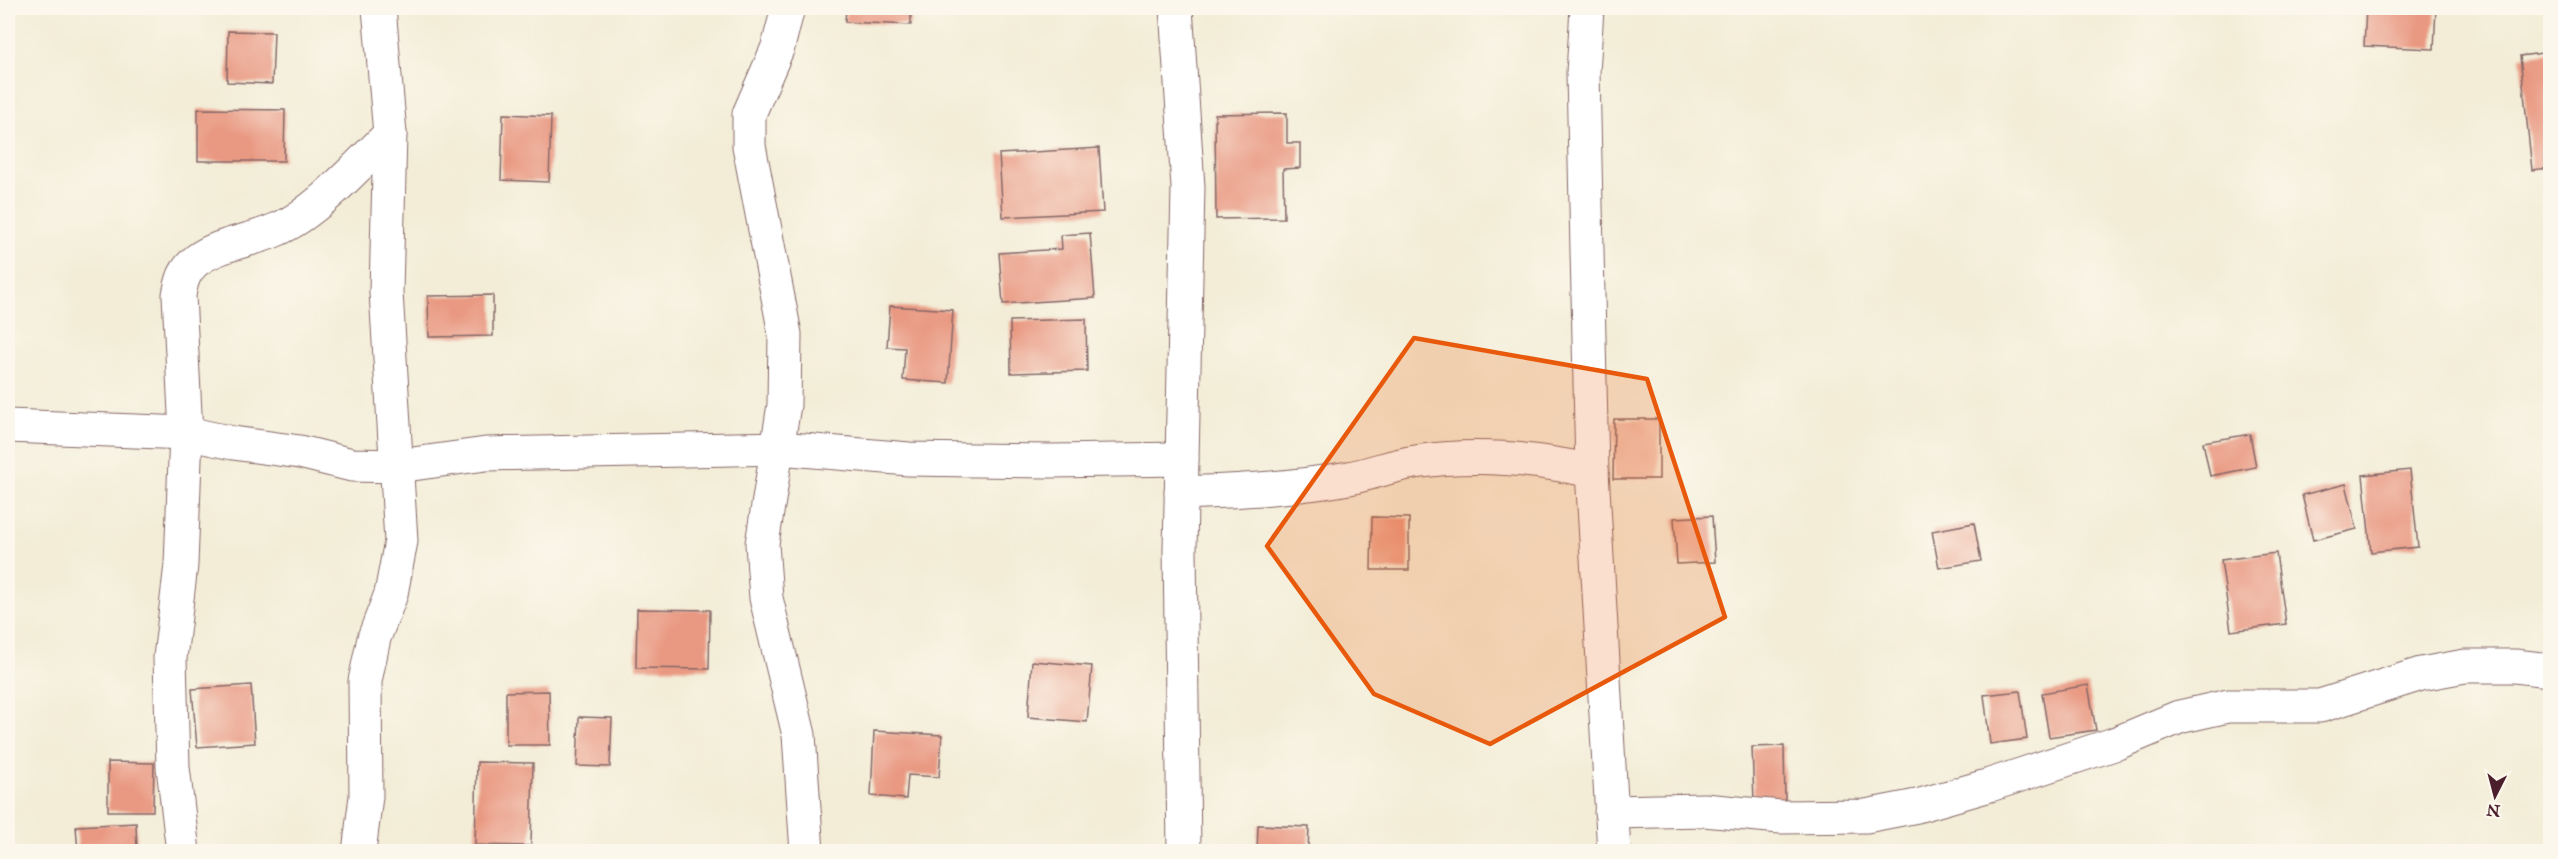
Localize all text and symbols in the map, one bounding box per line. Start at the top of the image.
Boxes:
north arrow [2465,766,2525,826]
text: N [2485,800,2501,821]

